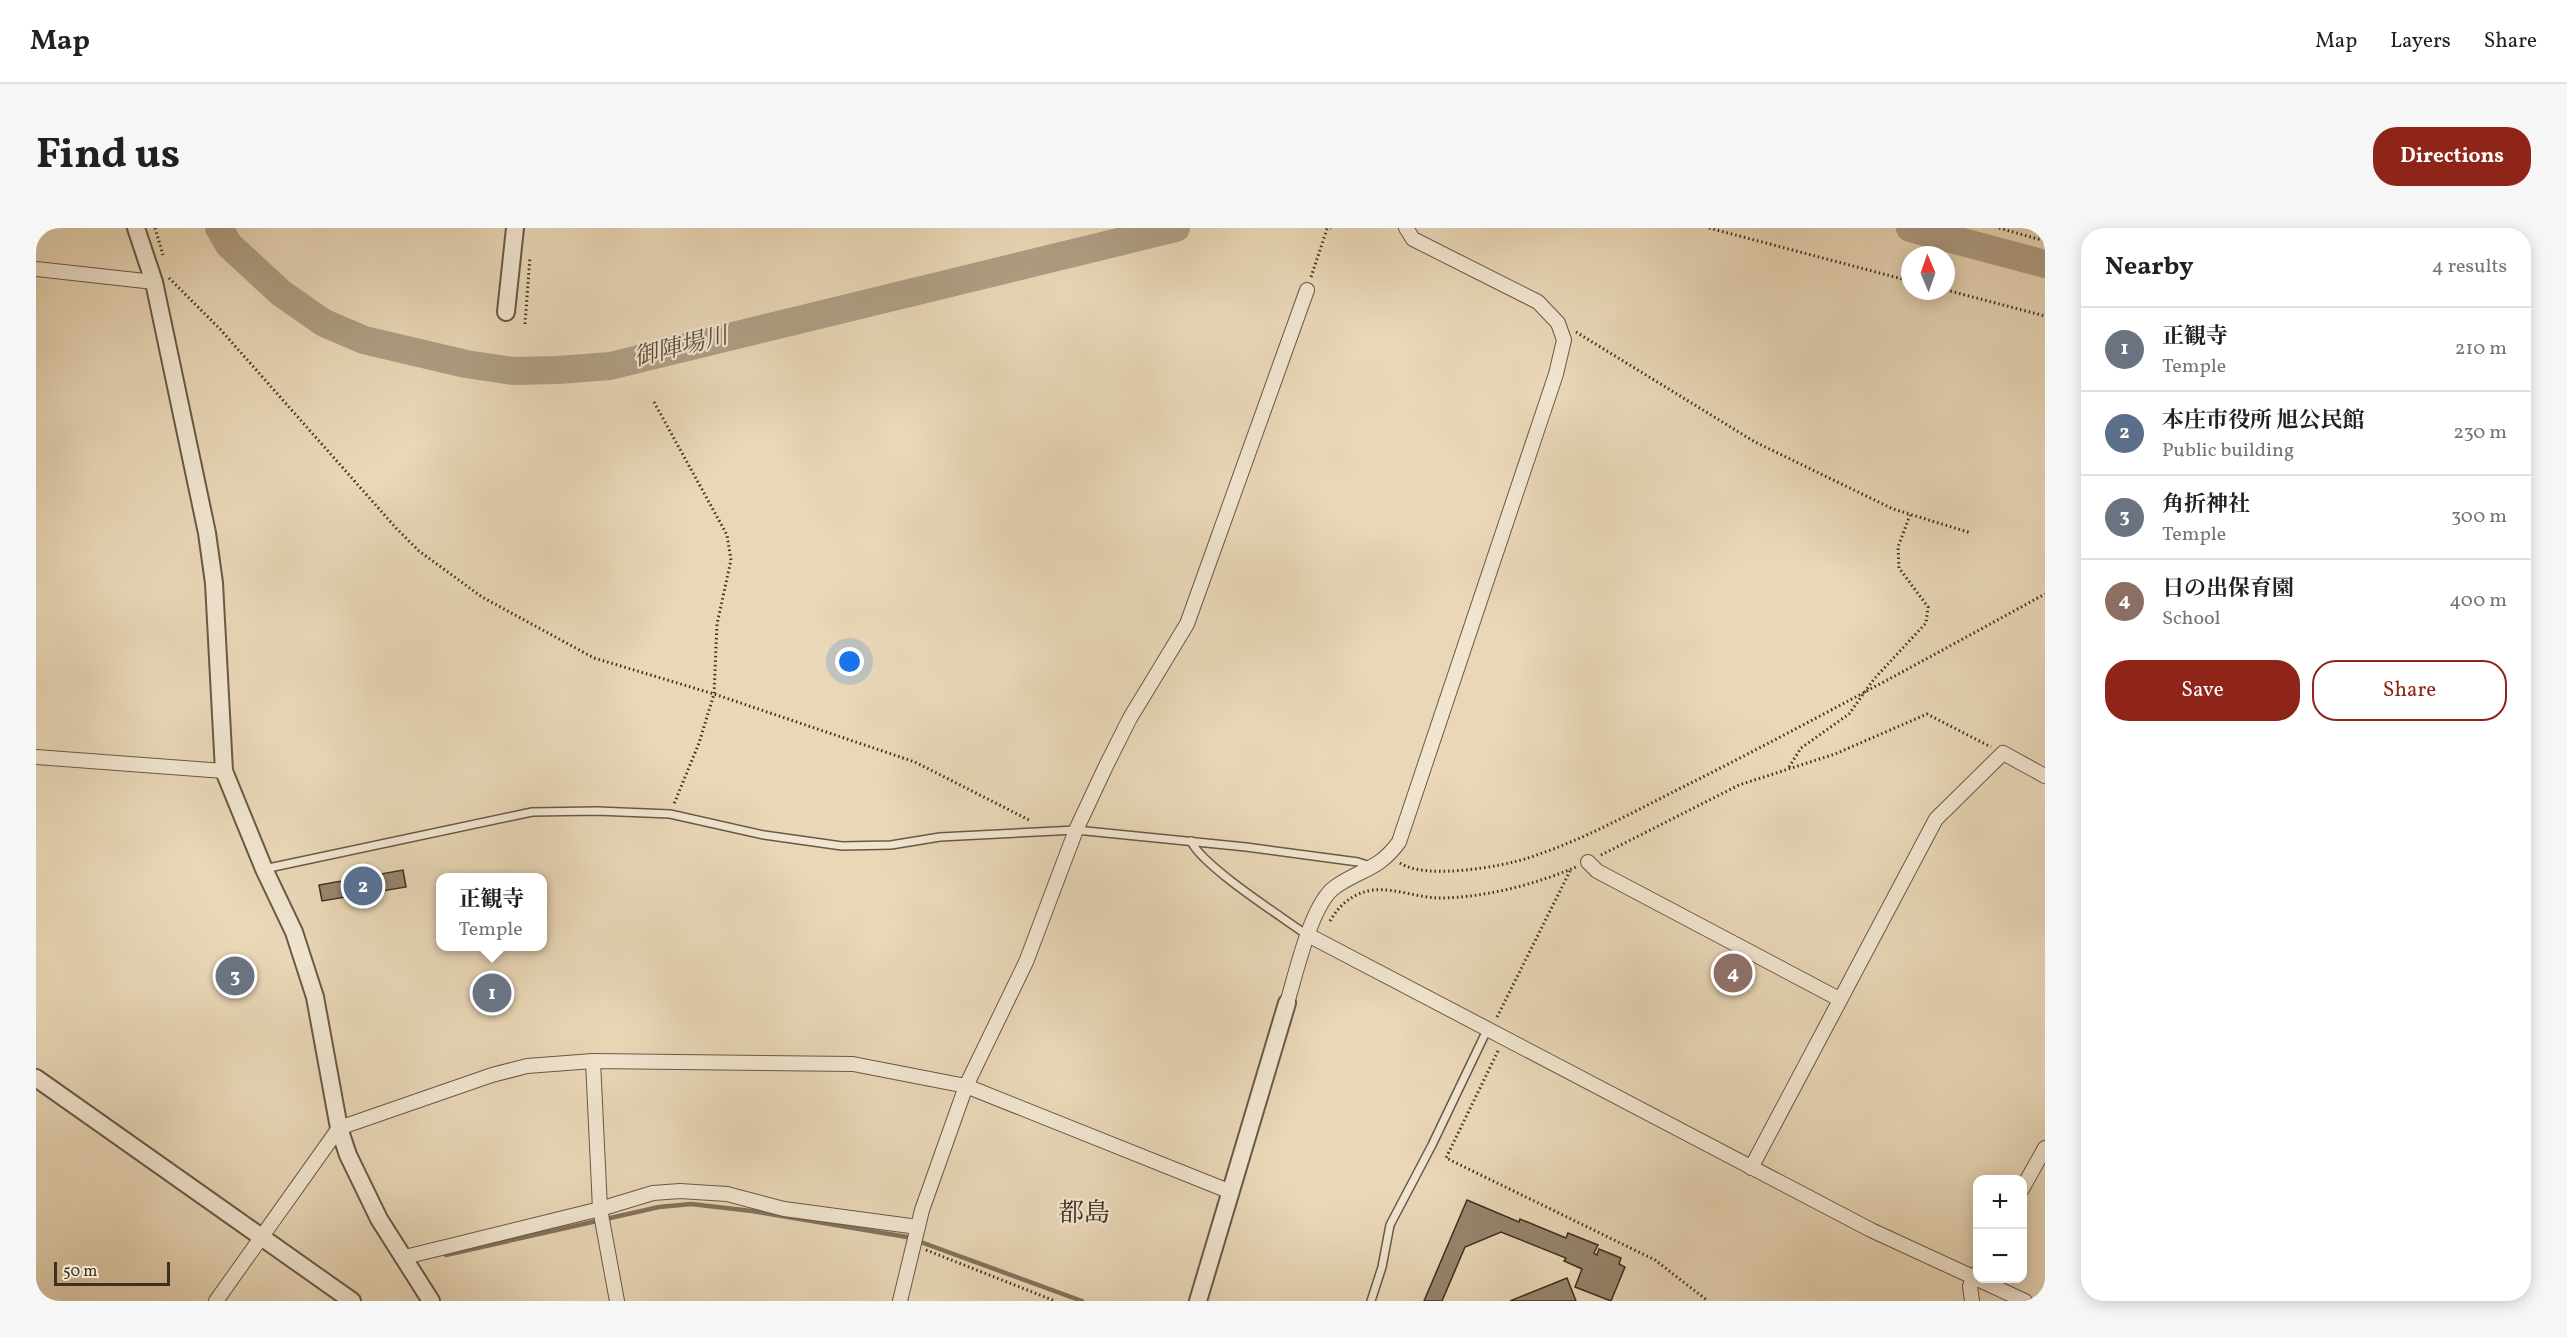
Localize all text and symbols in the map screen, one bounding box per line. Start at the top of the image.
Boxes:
text: Map [30,22,90,61]
text: Map [2315,27,2357,56]
text: Layers [2390,27,2451,56]
text: Share [2484,27,2537,56]
text: Find us [36,127,180,186]
button: Directions [2373,127,2531,186]
north arrow [1901,246,1955,300]
text: Nearby [2105,249,2194,285]
text: 4 results [2432,253,2507,281]
water label: 御陣場川 [630,319,735,376]
text: 正観寺 [2162,322,2228,353]
text: 1 [2120,335,2129,363]
text: 210 m [2455,335,2507,363]
text: Temple [2162,353,2226,381]
text: 本庄市役所 旭公民館 [2162,406,2364,437]
text: 2 [2119,419,2130,447]
text: 230 m [2453,419,2507,447]
text: Public building [2162,437,2294,465]
text: 角折神社 [2162,490,2250,521]
text: 3 [2119,503,2130,531]
text: 300 m [2451,503,2507,531]
text: Temple [2162,521,2226,549]
text: 日の出保育園 [2162,574,2294,605]
text: 4 [2118,587,2131,615]
text: 400 m [2449,587,2507,615]
text: School [2162,605,2220,633]
your location [835,647,864,676]
button: Save [2105,660,2300,721]
button: Share [2312,660,2507,721]
pin: 2 [344,864,382,908]
popup [436,873,547,951]
text: 正観寺 [458,885,525,916]
text: Temple [458,916,523,944]
pin: 4 [1714,950,1752,996]
pin: 3 [216,954,254,999]
pin: 1 [472,970,512,1016]
map controls [1973,1175,2027,1283]
button: + [1973,1175,2027,1229]
district label: 都島 [1058,1196,1110,1232]
button: − [1973,1229,2027,1283]
scale bar [54,1259,170,1286]
text: 50 m [63,1261,97,1283]

